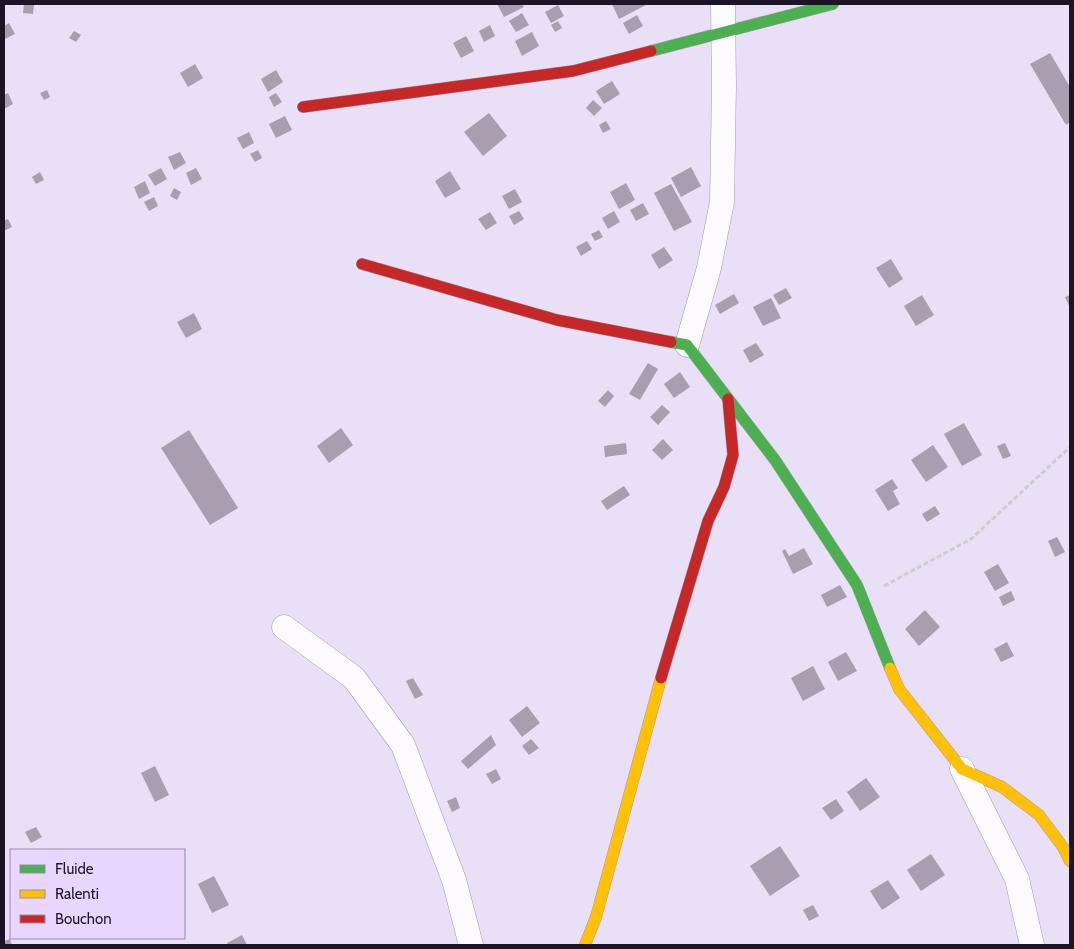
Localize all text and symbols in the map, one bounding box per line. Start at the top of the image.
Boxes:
legend [10,849,185,939]
text: Fluide [55,860,94,878]
text: Ralenti [55,885,99,903]
text: Bouchon [55,910,112,928]

